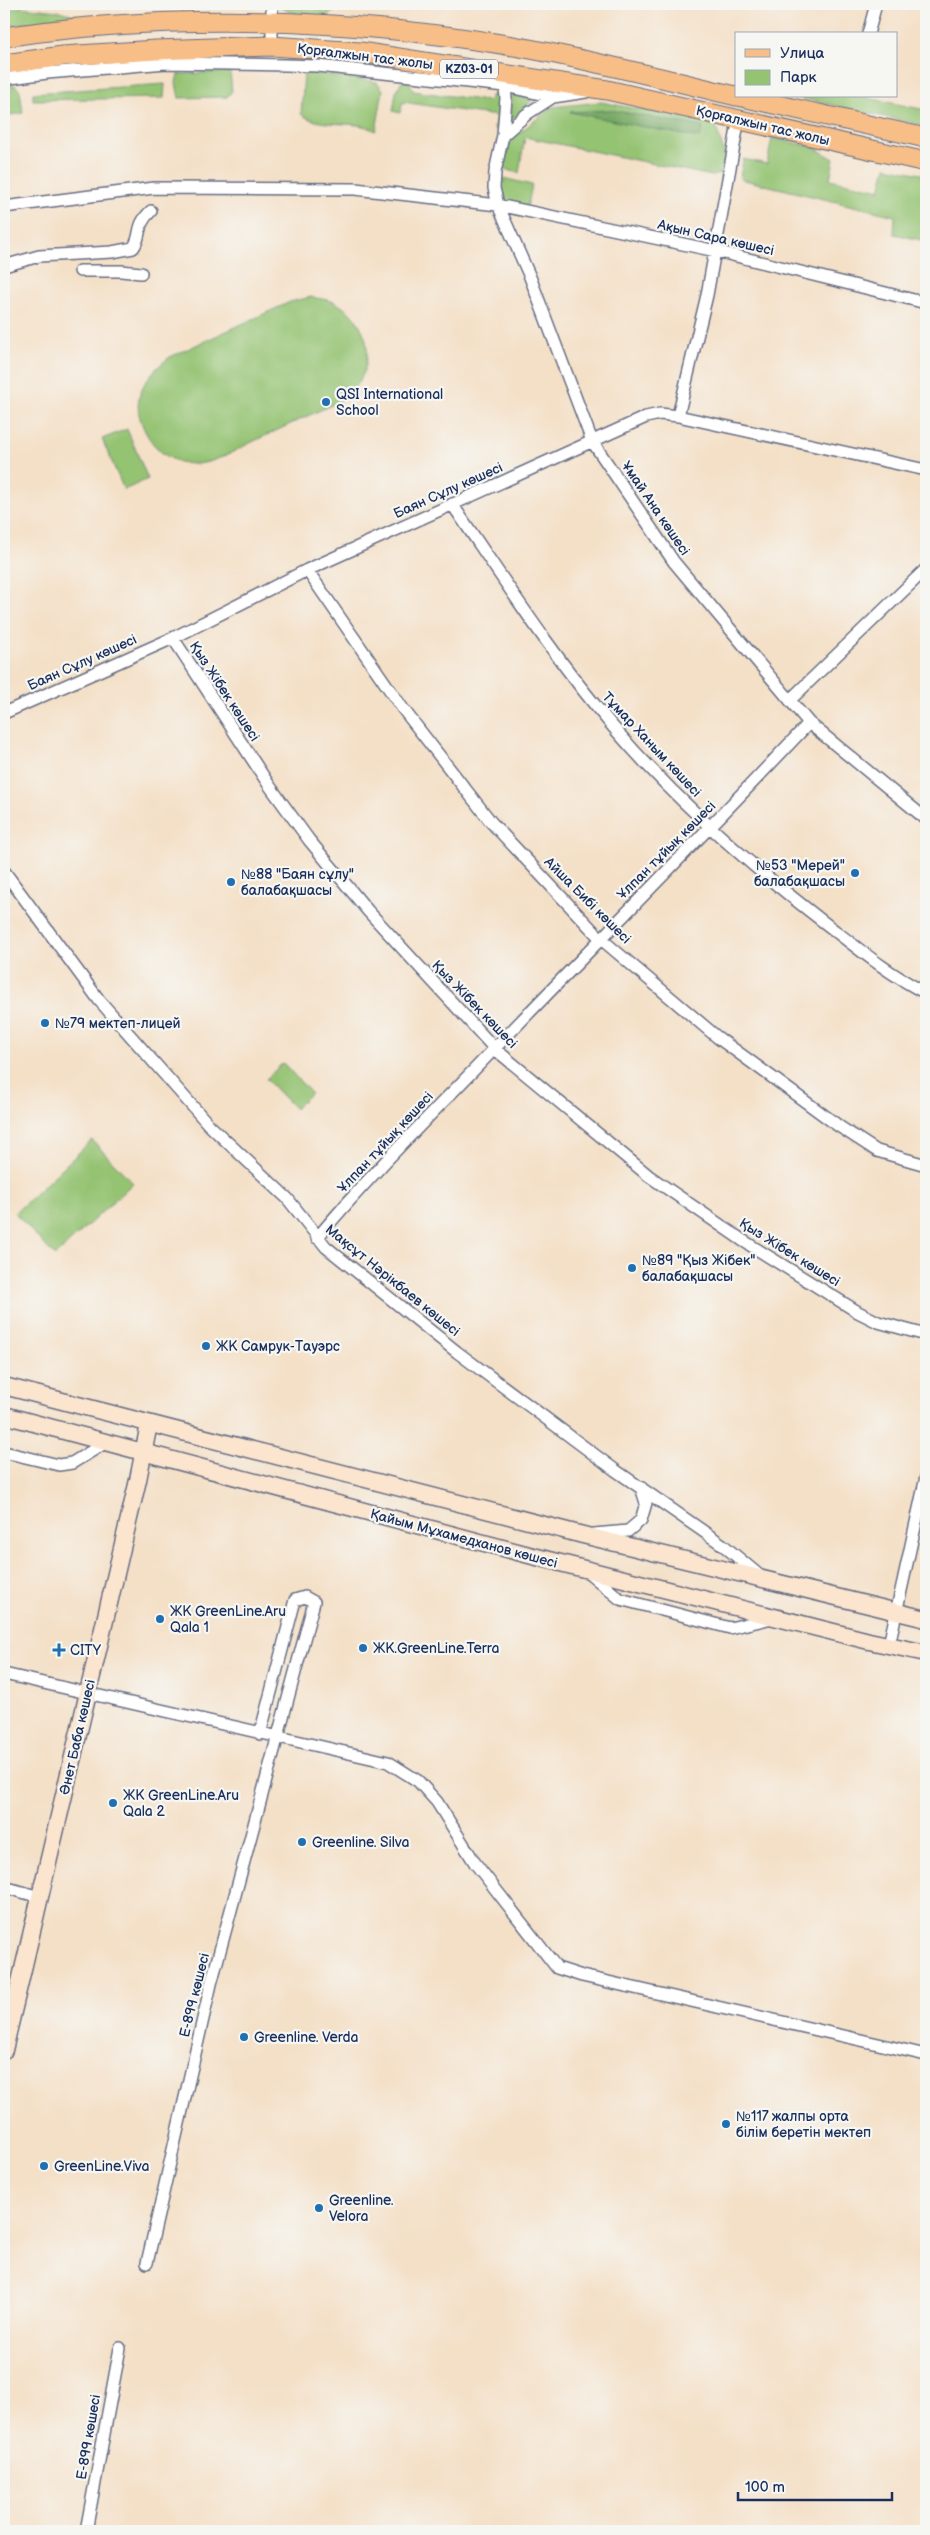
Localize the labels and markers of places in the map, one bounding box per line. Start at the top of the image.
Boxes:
place label: QSI International School [336,386,443,419]
marker: QSI International School [320,396,332,408]
place label: №53 "Мерей" балабақшасы [754,857,845,890]
place label: №88 "Баян сұлу" балабақшасы [241,866,354,899]
marker: №53 "Мерей" балабақшасы [849,867,861,879]
marker: №88 "Баян сұлу" балабақшасы [225,876,237,888]
place label: №79 мектеп-лицей [55,1015,181,1032]
marker: №79 мектеп-лицей [39,1017,51,1029]
place label: №89 "Қыз Жібек" балабақшасы [642,1252,756,1285]
marker: №89 "Қыз Жібек" балабақшасы [626,1262,638,1274]
place label: ЖК Самрук-Тауэрс [216,1338,340,1355]
marker: ЖК Самрук-Тауэрс [200,1340,212,1352]
place label: ЖК GreenLine.Aru Qala 1 [170,1603,286,1636]
marker: ЖК GreenLine.Aru Qala 1 [154,1613,166,1625]
place label: ЖК.GreenLine.Terra [373,1640,500,1657]
place label: CITY [70,1642,102,1659]
marker: ЖК.GreenLine.Terra [357,1642,369,1654]
marker: CITY [52,1643,66,1657]
place label: ЖК GreenLine.Aru Qala 2 [123,1787,239,1820]
marker: ЖК GreenLine.Aru Qala 2 [107,1797,119,1809]
place label: Greenline. Silva [312,1834,409,1851]
marker: Greenline. Silva [296,1836,308,1848]
place label: Greenline. Verda [254,2029,359,2046]
marker: Greenline. Verda [238,2031,250,2043]
place label: №117 жалпы орта білім беретін мектеп [736,2108,871,2141]
marker: №117 жалпы орта білім беретін мектеп [720,2118,732,2130]
place label: GreenLine.Viva [54,2158,149,2175]
marker: GreenLine.Viva [38,2160,50,2172]
place label: Greenline. Velora [329,2192,394,2225]
marker: Greenline. Velora [313,2202,325,2214]

